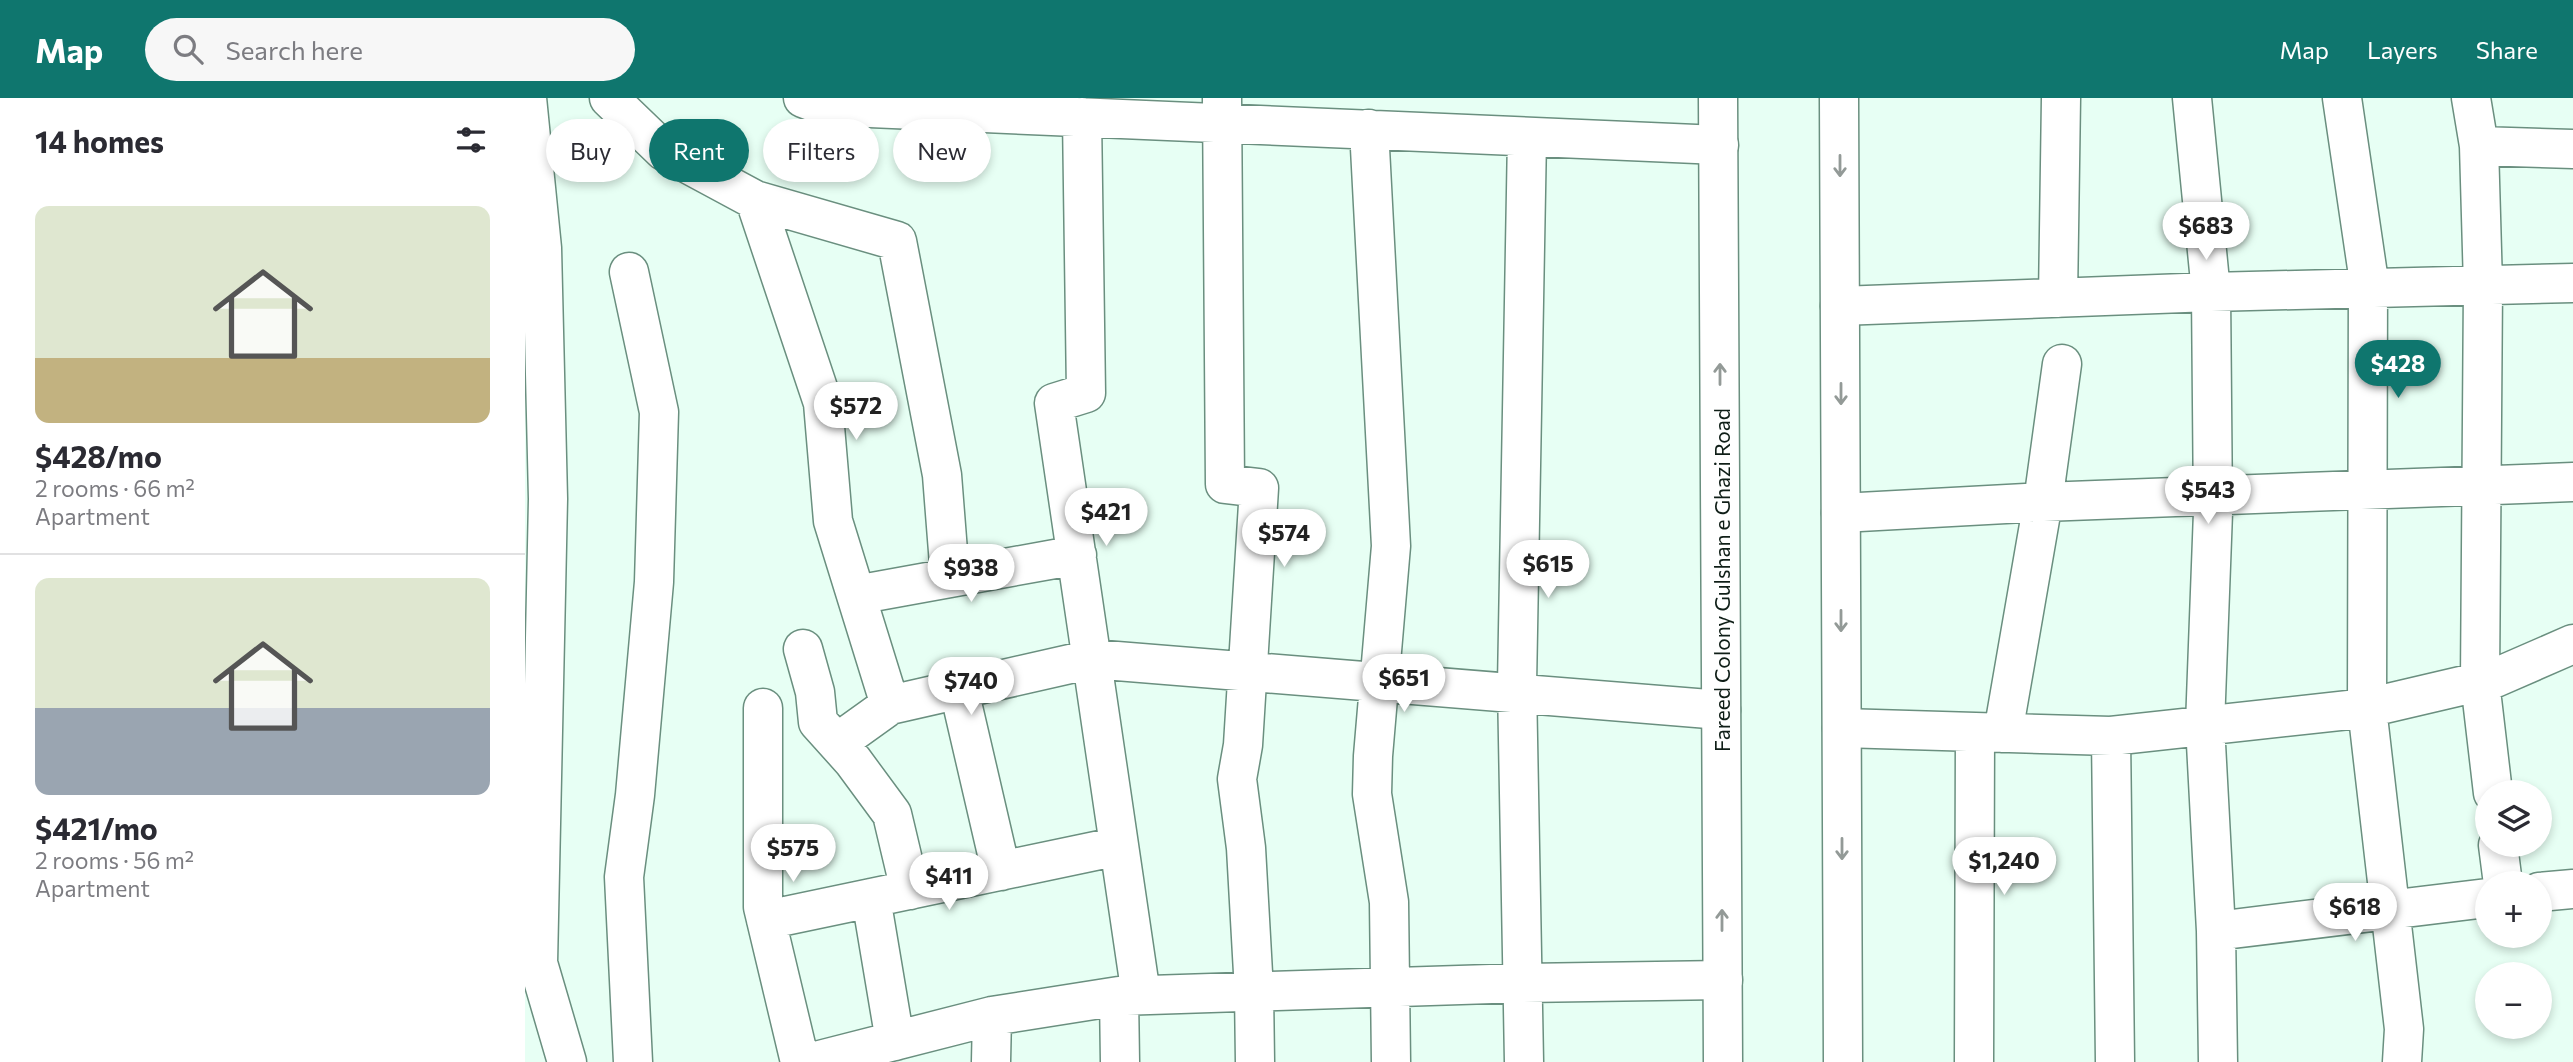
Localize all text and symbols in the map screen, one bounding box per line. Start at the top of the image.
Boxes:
search box [145,18,635,81]
text: Map [35,29,103,70]
icon: search [169,30,207,68]
text: Search here [225,34,363,65]
text: Map [2280,35,2329,64]
text: Layers [2367,35,2438,64]
text: Share [2476,35,2538,64]
chip: Buy [546,119,635,182]
chip: Rent [649,119,749,182]
chip: Filters [763,119,879,182]
chip: New [893,119,991,182]
icon: filters [452,121,490,159]
text: 14 homes [35,122,164,159]
one-way arrow [1833,154,1847,177]
pin: $683 [2165,202,2247,262]
text: $683 [2179,211,2233,239]
icon: home [200,251,326,377]
pin: $428 [2357,341,2439,400]
text: $428 [2371,349,2425,377]
one-way arrow [1713,363,1727,386]
pin: $572 [815,382,897,442]
one-way arrow [1834,382,1848,405]
text: $572 [830,391,882,419]
street label: Fareed Colony Gulshan e Ghazi Road [1709,408,1734,752]
text: $428/mo [35,437,162,474]
pin: $543 [2167,466,2249,526]
text: 2 rooms · 66 m² [35,474,195,502]
text: $543 [2181,475,2235,503]
pin: $421 [1065,489,1147,548]
text: $421 [1081,497,1131,525]
text: Apartment [35,502,150,530]
pin: $574 [1243,510,1325,569]
text: $574 [1258,518,1310,546]
pin: $615 [1507,540,1589,600]
pin: $938 [930,545,1012,604]
text: $615 [1522,549,1574,577]
text: $938 [944,553,998,581]
one-way arrow [1834,609,1848,632]
icon: home [200,623,326,749]
pin: $651 [1363,654,1445,714]
pin: $740 [930,658,1012,717]
text: $651 [1378,663,1430,691]
text: $740 [944,666,998,694]
map controls [2475,780,2552,1039]
button: layers [2475,780,2552,857]
text: $421/mo [35,809,158,846]
pin: $575 [752,824,834,884]
text: $575 [767,833,819,861]
one-way arrow [1835,837,1849,860]
pin: $1,240 [1947,838,2061,897]
text: 2 rooms · 56 m² [35,846,194,874]
text: $1,240 [1968,846,2040,874]
pin: $411 [908,852,990,912]
text: $411 [925,861,973,889]
button: + [2475,871,2552,948]
text: Apartment [35,874,150,902]
pin: $618 [2314,884,2396,943]
text: $618 [2329,892,2381,920]
one-way arrow [1716,909,1729,932]
button: − [2475,962,2552,1039]

